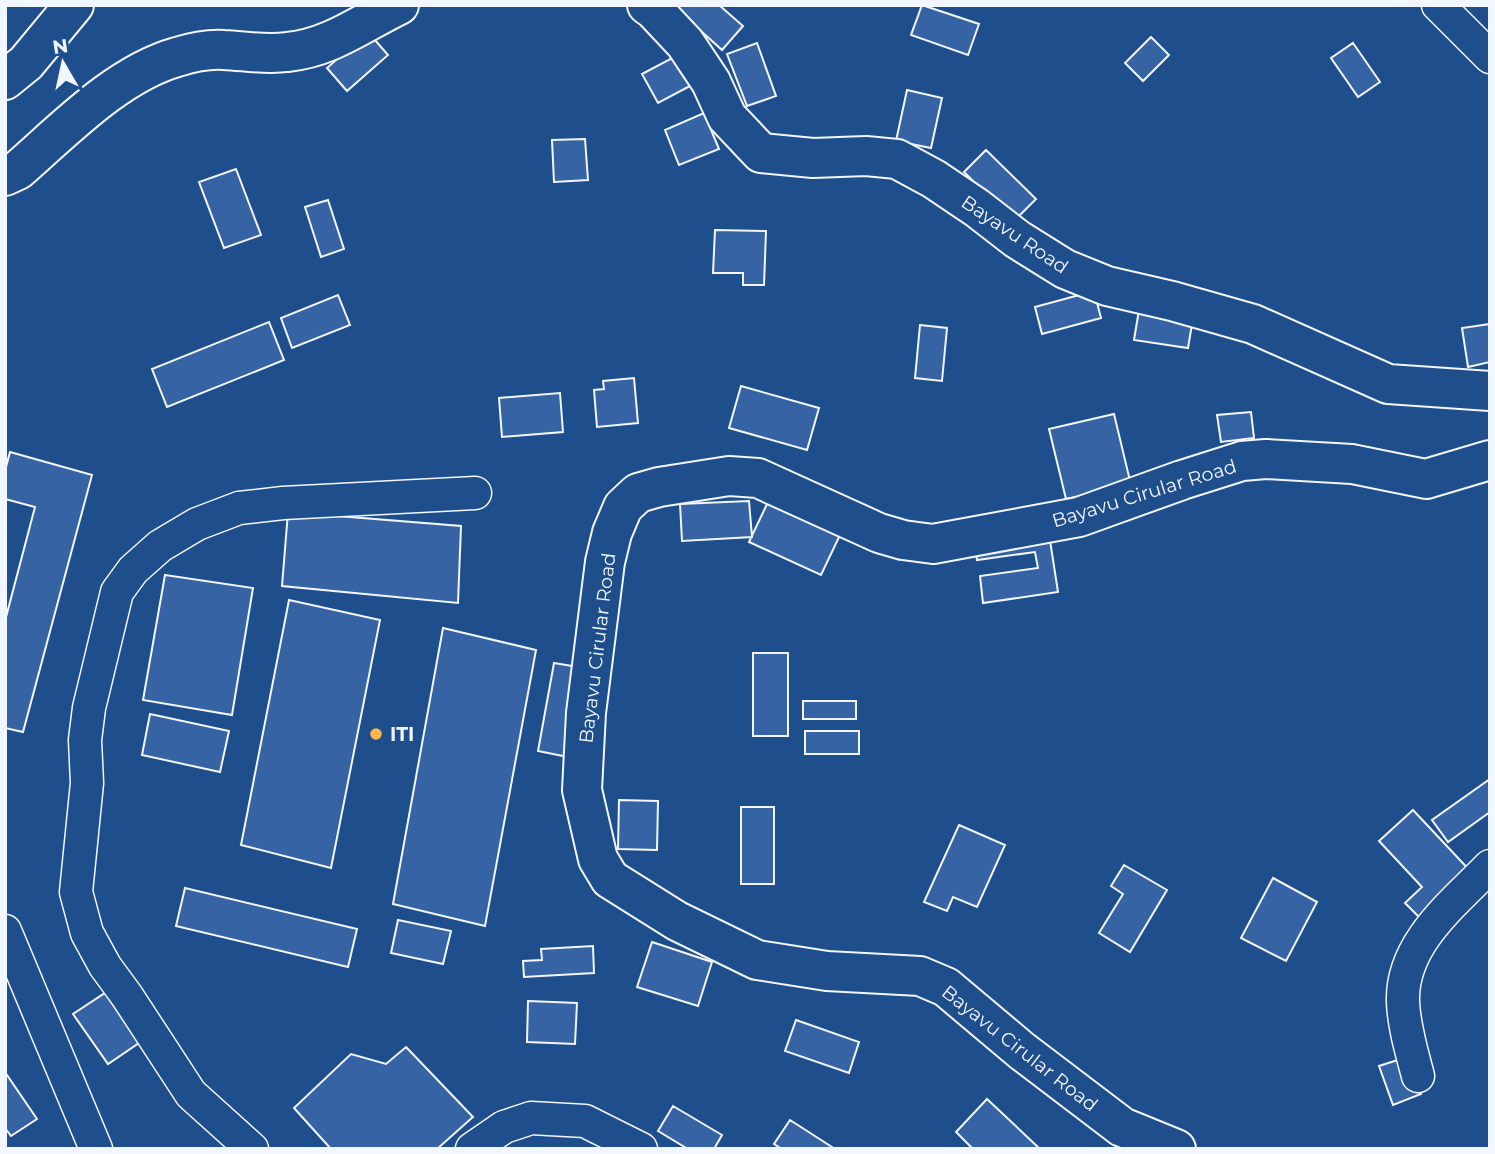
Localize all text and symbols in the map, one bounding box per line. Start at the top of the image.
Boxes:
north arrow [28,28,98,98]
text: N [51,34,70,59]
street label: Bayavu Road [957,190,1072,279]
street label: Bayavu Cirular Road [1049,454,1239,533]
street label: Bayavu Cirular Road [574,552,621,745]
place label: ITI [390,723,414,746]
marker: ITI [368,726,384,742]
street label: Bayavu Cirular Road [937,980,1102,1116]

